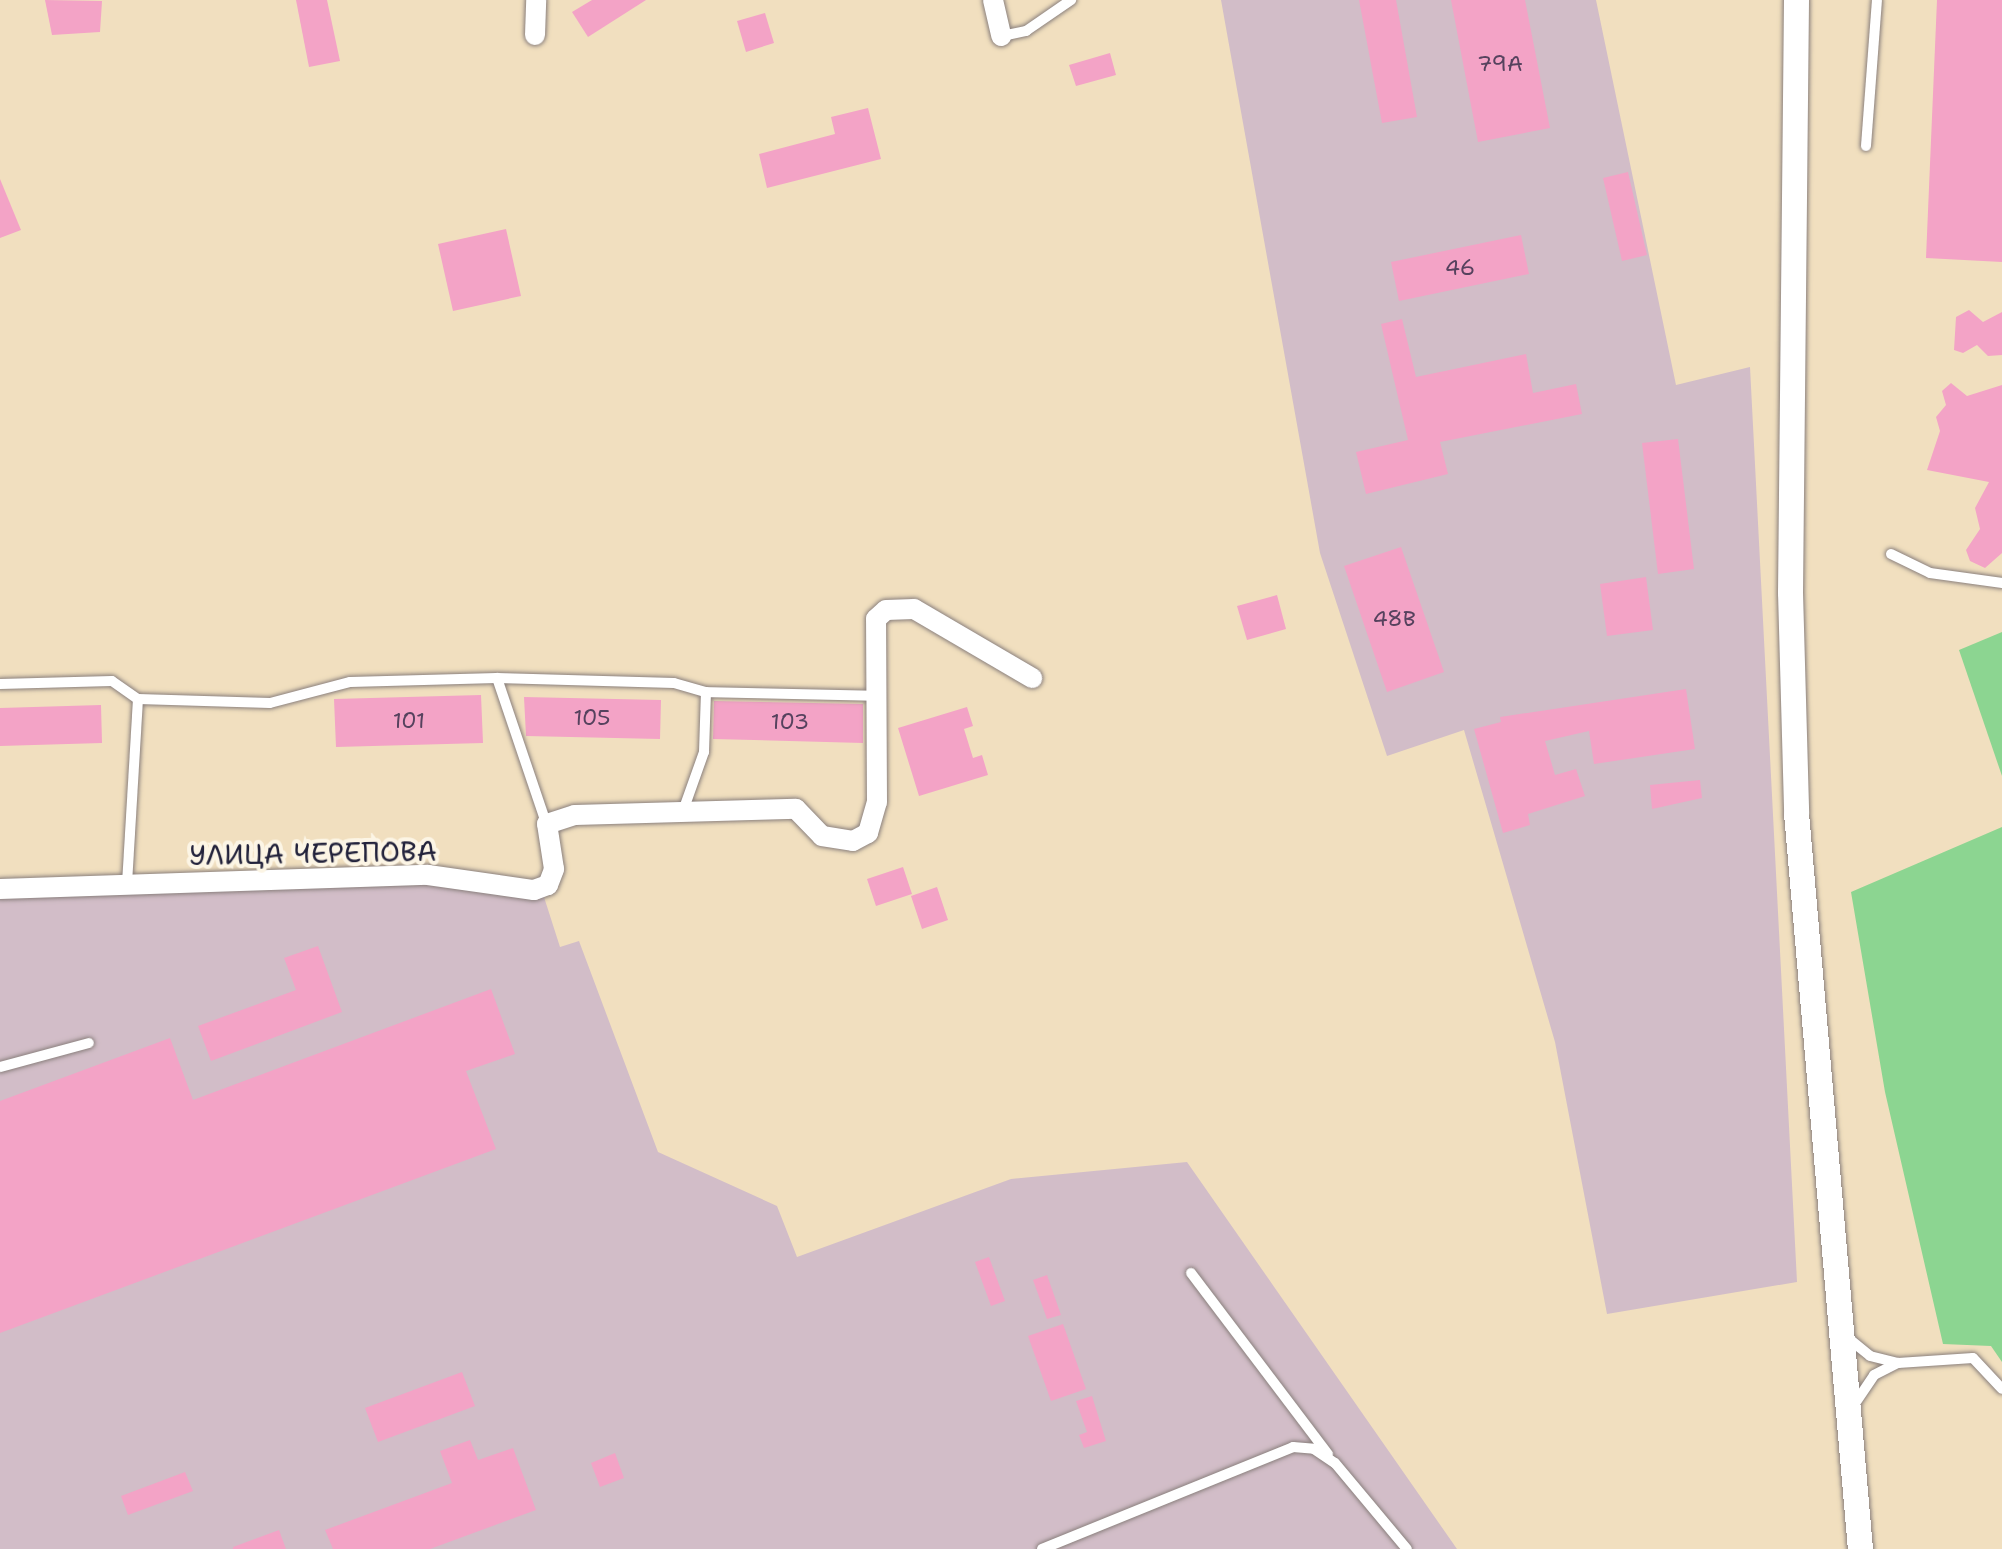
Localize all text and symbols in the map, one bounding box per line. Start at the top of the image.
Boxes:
house number: 79А [1477,51,1523,77]
house number: 46 [1445,255,1475,281]
house number: 48В [1372,606,1416,632]
house number: 105 [573,705,611,731]
house number: 101 [393,708,425,734]
house number: 103 [771,709,809,735]
street label: УЛИЦА ЧЕРЕПОВА [189,834,437,872]

